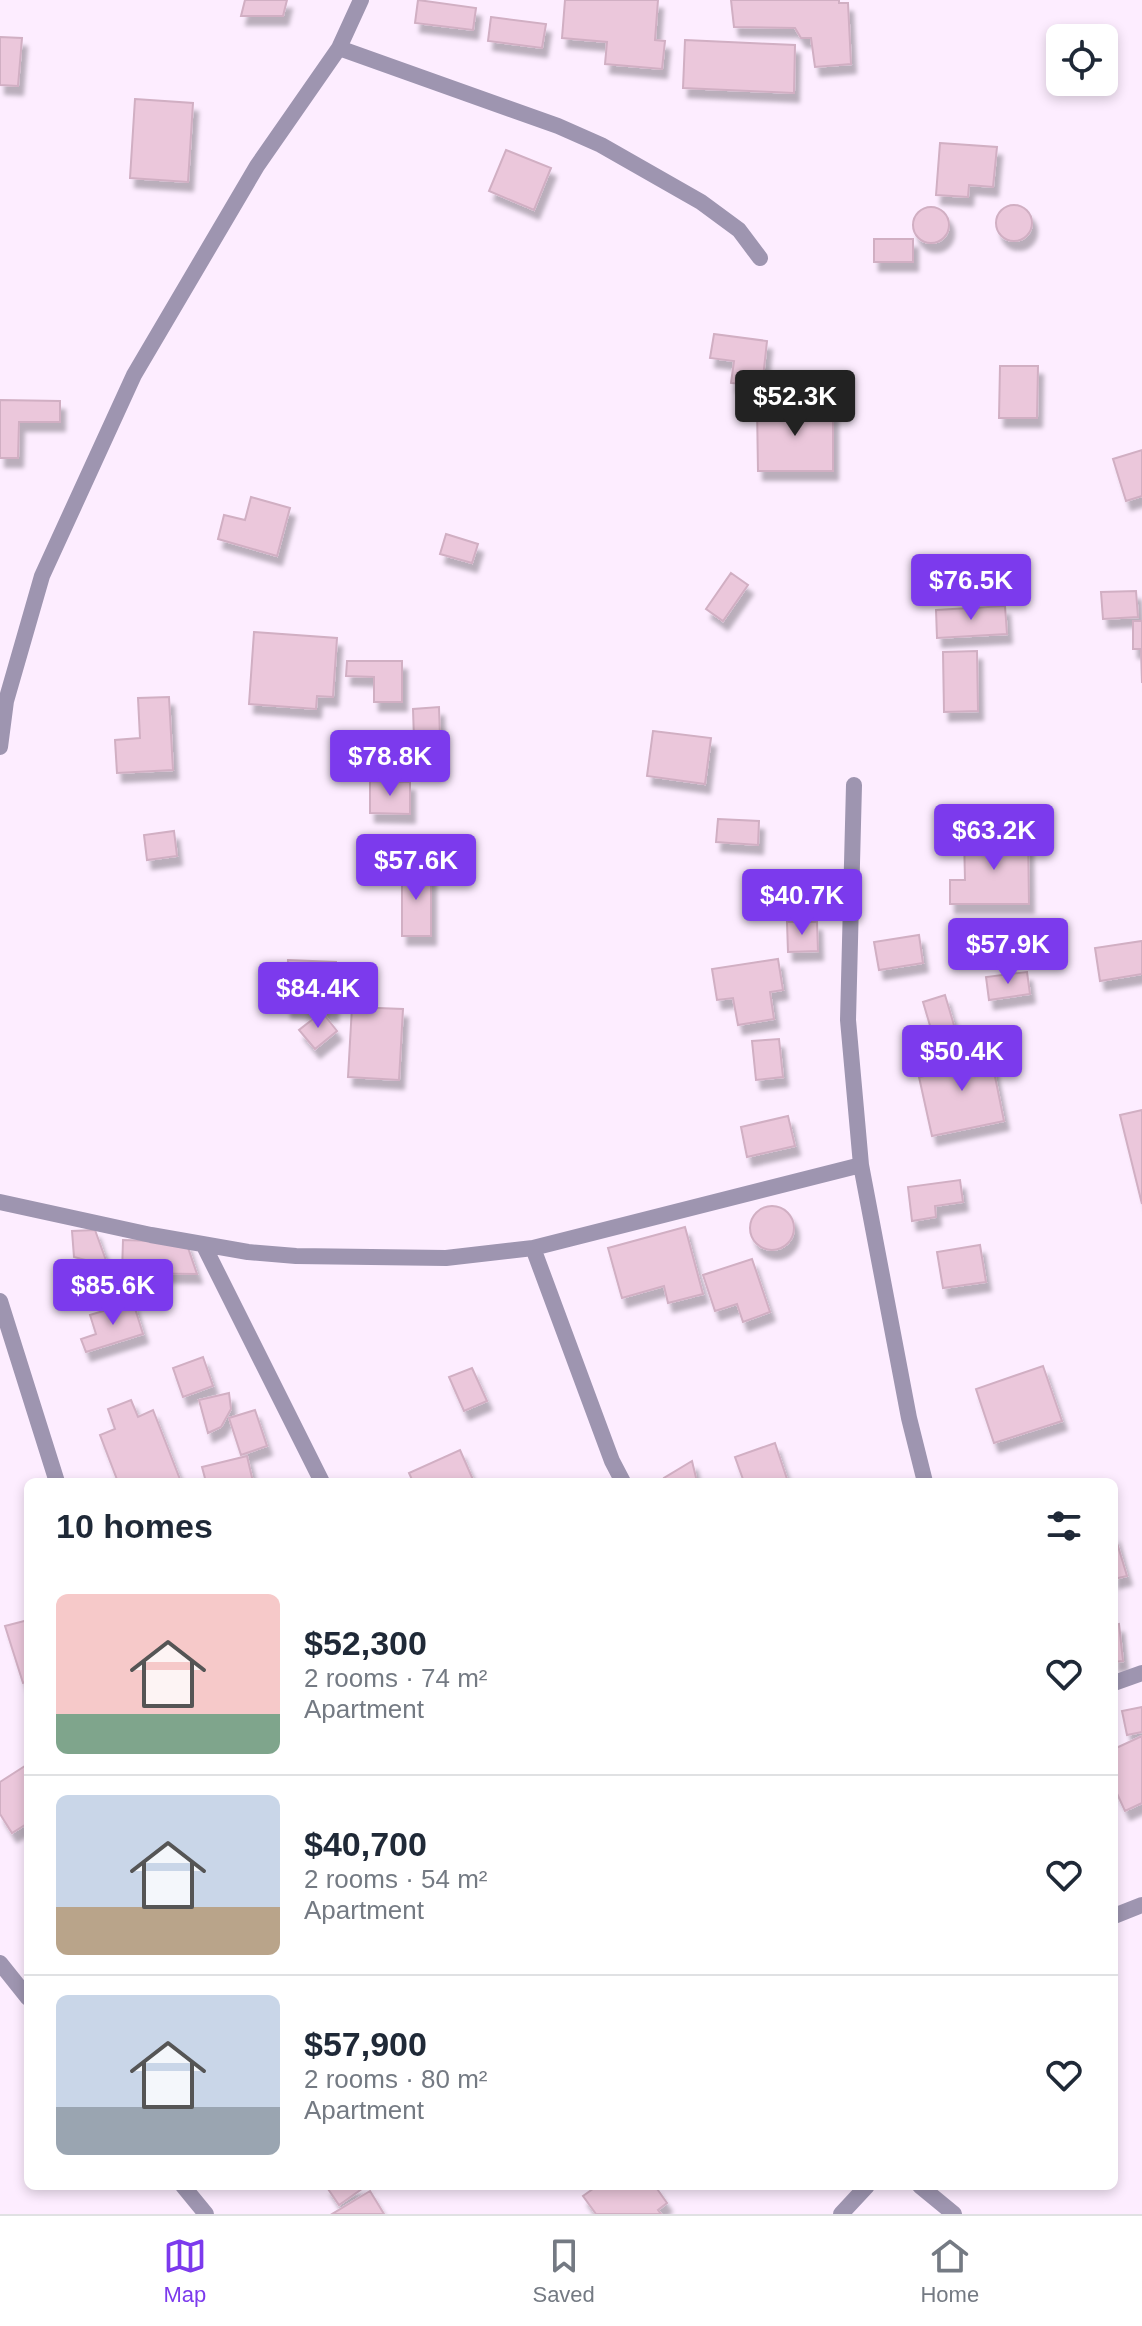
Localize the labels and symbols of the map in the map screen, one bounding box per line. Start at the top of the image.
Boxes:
pin: $52.3K [730,370,860,438]
pin: $76.5K [906,554,1036,622]
pin: $78.8K [325,730,455,798]
pin: $63.2K [929,804,1059,872]
pin: $57.6K [351,834,481,902]
pin: $40.7K [737,869,867,937]
pin: $57.9K [943,918,1073,986]
pin: $84.4K [253,962,383,1030]
pin: $50.4K [897,1025,1027,1093]
pin: $85.6K [48,1259,178,1327]

